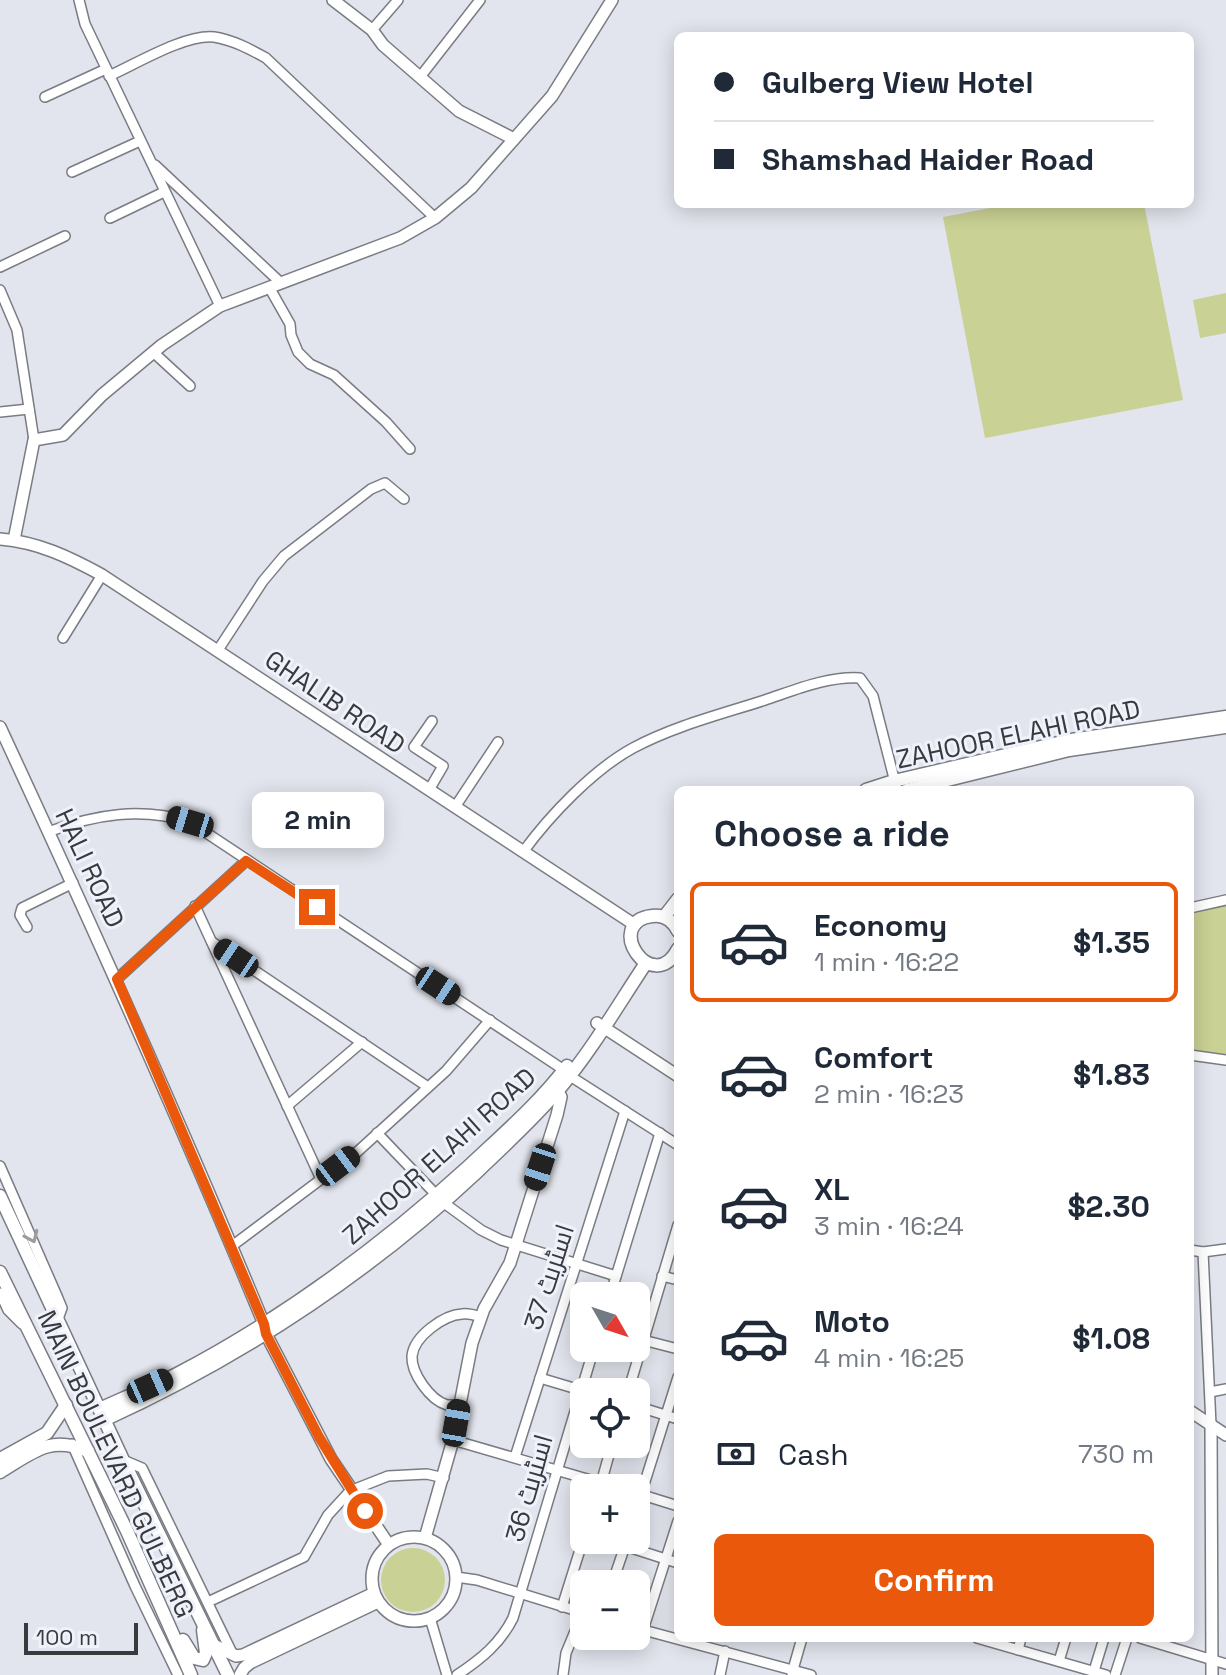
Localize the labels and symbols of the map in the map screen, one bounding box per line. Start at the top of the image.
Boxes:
street label: GHALIB ROAD [258,643,412,761]
street label: ZAHOOR ELAHI ROAD [893,692,1143,776]
callout: 2 min [251,791,383,847]
street label: HALI ROAD [48,803,132,933]
car [164,804,216,840]
route end [299,889,335,925]
car [209,935,263,981]
car [411,963,465,1009]
street label: ZAHOOR ELAHI ROAD [335,1060,543,1252]
car [521,1140,559,1194]
car [312,1142,364,1190]
street label: اسٹریٹ 37 [516,1220,582,1334]
one-way arrow [22,1229,38,1244]
north arrow [570,1282,650,1362]
street label: MAIN BOULEVARD GULBERG [30,1305,202,1623]
car [123,1365,177,1407]
car [440,1397,472,1449]
street label: اسٹریٹ 36 [497,1430,561,1546]
route start [347,1493,383,1529]
scale bar [24,1619,138,1655]

